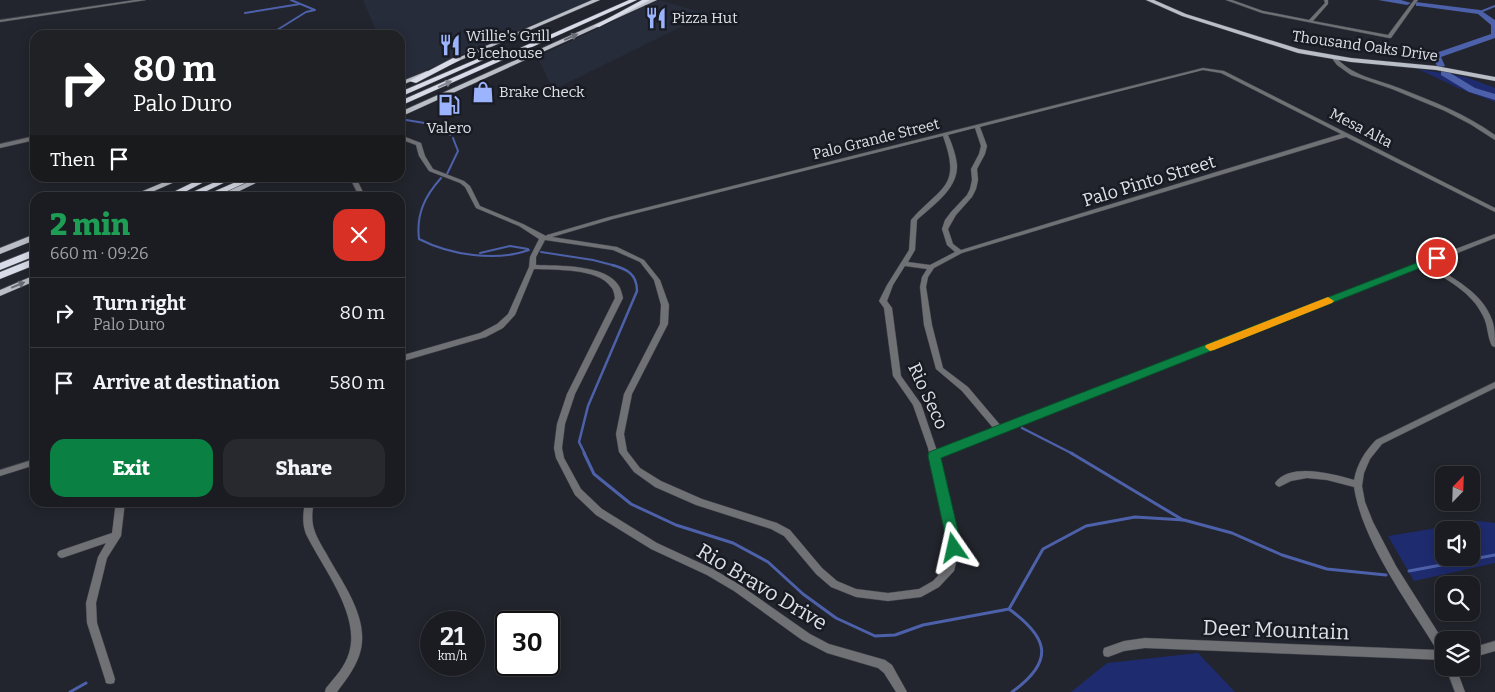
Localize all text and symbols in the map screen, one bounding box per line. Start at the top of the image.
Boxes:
restaurant icon: Pizza Hut [643,5,669,31]
place label: Pizza Hut [672,9,738,27]
place label: Willie's Grill & Icehouse [466,27,550,62]
street label: Thousand Oaks Drive [1291,27,1439,65]
restaurant icon: Willie's Grill & Icehouse [437,32,463,58]
one-way arrow [564,33,578,41]
text: 80 m [133,48,216,90]
icon: right [50,50,115,115]
shop icon: Brake Check [470,79,496,105]
one-way arrow [438,80,452,88]
place label: Brake Check [499,83,585,101]
text: Palo Duro [133,90,232,117]
fuel station icon: Valero [436,92,462,118]
street label: Mesa Alta [1327,105,1395,151]
street label: Palo Grande Street [811,114,942,163]
place label: Valero [427,119,471,137]
icon: arrive [105,145,133,173]
text: Then [50,148,95,171]
street label: Palo Pinto Street [1080,150,1218,212]
text: 2 min [50,207,130,243]
button: close [333,209,385,261]
pin [1416,237,1458,279]
text: 660 m · 09:26 [50,244,148,263]
icon: arrive [1423,244,1451,272]
one-way arrow [10,281,25,289]
text: Turn right [93,292,186,315]
icon: right [50,299,78,327]
text: 80 m [339,301,385,324]
text: Palo Duro [93,315,165,334]
street label: Rio Seco [903,359,953,433]
icon: arrive [50,369,78,397]
text: Arrive at destination [93,371,280,394]
text: 580 m [329,371,385,394]
button: Exit [50,439,213,497]
button: Share [223,439,385,497]
north arrow [1435,466,1480,511]
map controls [1435,466,1480,676]
position arrow [927,521,979,573]
button: sound [1435,521,1480,566]
street label: Rio Bravo Drive [692,538,832,636]
button: search [1435,576,1480,621]
speed limit sign: 30 [495,611,560,676]
street label: Deer Mountain [1202,614,1350,646]
text: 21 [440,622,465,652]
button: layers [1435,631,1480,676]
text: km/h [438,649,467,663]

